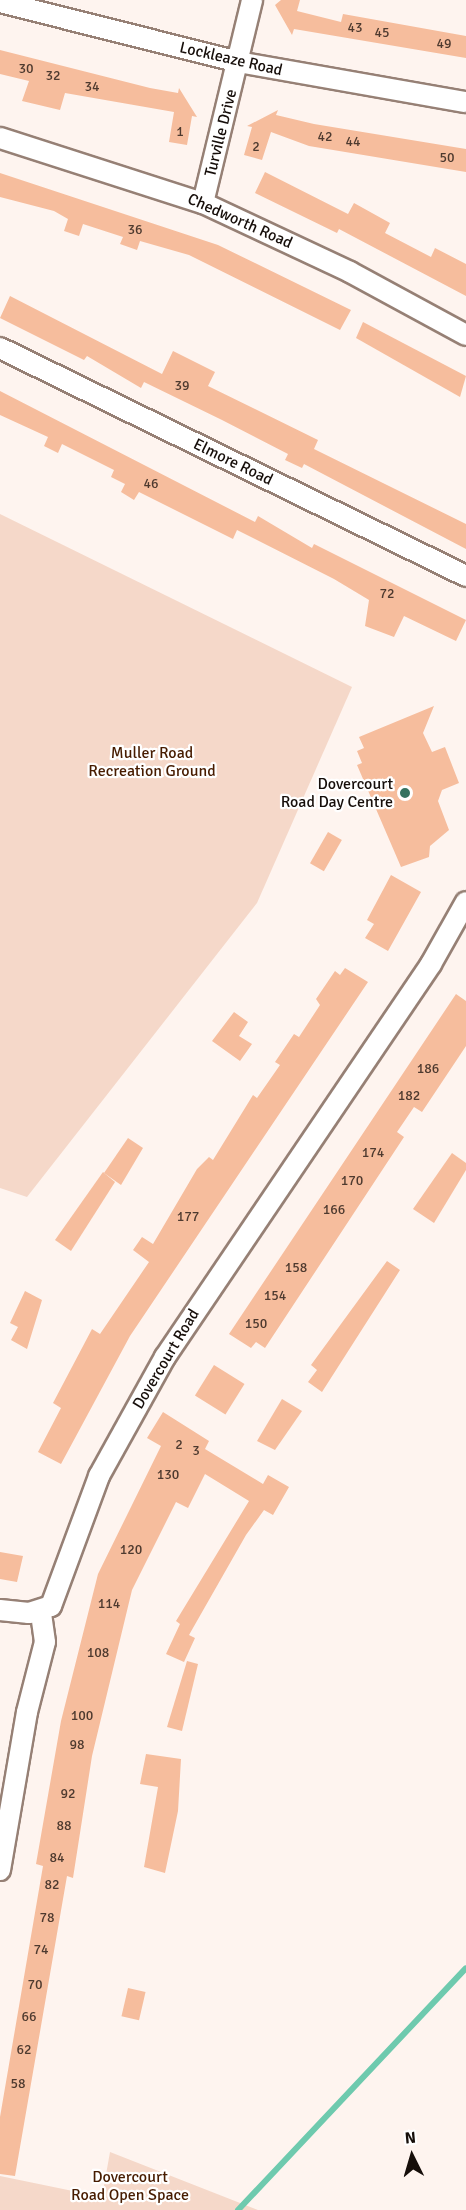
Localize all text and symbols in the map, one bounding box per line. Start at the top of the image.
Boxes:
house number: 43 [347,20,363,36]
house number: 45 [374,25,390,41]
house number: 49 [436,36,452,52]
street label: Lockleaze Road [178,38,284,80]
house number: 30 [18,61,34,77]
house number: 32 [45,68,61,84]
house number: 34 [84,79,100,95]
street label: Turville Drive [201,87,241,179]
house number: 1 [176,124,184,140]
house number: 42 [317,129,333,145]
house number: 44 [345,134,361,150]
house number: 2 [252,139,260,155]
house number: 50 [439,150,455,166]
street label: Chedworth Road [185,189,295,253]
house number: 36 [127,222,143,238]
house number: 39 [174,378,190,394]
street label: Elmore Road [190,434,276,490]
house number: 46 [143,476,159,492]
house number: 72 [379,586,395,602]
park label: Muller Road Recreation Ground [88,743,216,781]
place label: Dovercourt Road Day Centre [281,774,393,812]
marker: Dovercourt Road Day Centre [398,786,412,800]
house number: 186 [417,1061,439,1077]
house number: 182 [398,1088,420,1104]
house number: 174 [362,1145,384,1161]
house number: 170 [341,1173,363,1189]
house number: 166 [323,1202,345,1218]
house number: 177 [177,1209,199,1225]
house number: 158 [285,1260,307,1276]
house number: 154 [264,1288,286,1304]
street label: Dovercourt Road [129,1305,203,1413]
house number: 150 [245,1316,267,1332]
house number: 2 [175,1437,183,1453]
house number: 3 [192,1443,200,1459]
house number: 130 [157,1467,179,1483]
house number: 120 [120,1542,142,1558]
house number: 114 [98,1596,120,1612]
house number: 108 [87,1645,109,1661]
house number: 100 [71,1708,93,1724]
house number: 98 [69,1737,85,1753]
house number: 92 [60,1786,76,1802]
house number: 88 [56,1818,72,1834]
house number: 84 [49,1850,65,1866]
house number: 82 [44,1877,60,1893]
house number: 78 [39,1910,55,1926]
house number: 74 [33,1942,49,1958]
house number: 70 [27,1977,43,1993]
house number: 66 [21,2009,37,2025]
house number: 62 [16,2042,32,2058]
house number: 58 [10,2076,26,2092]
north arrow [382,2126,442,2186]
text: N [404,2128,417,2149]
park label: Dovercourt Road Open Space [71,2167,189,2205]

